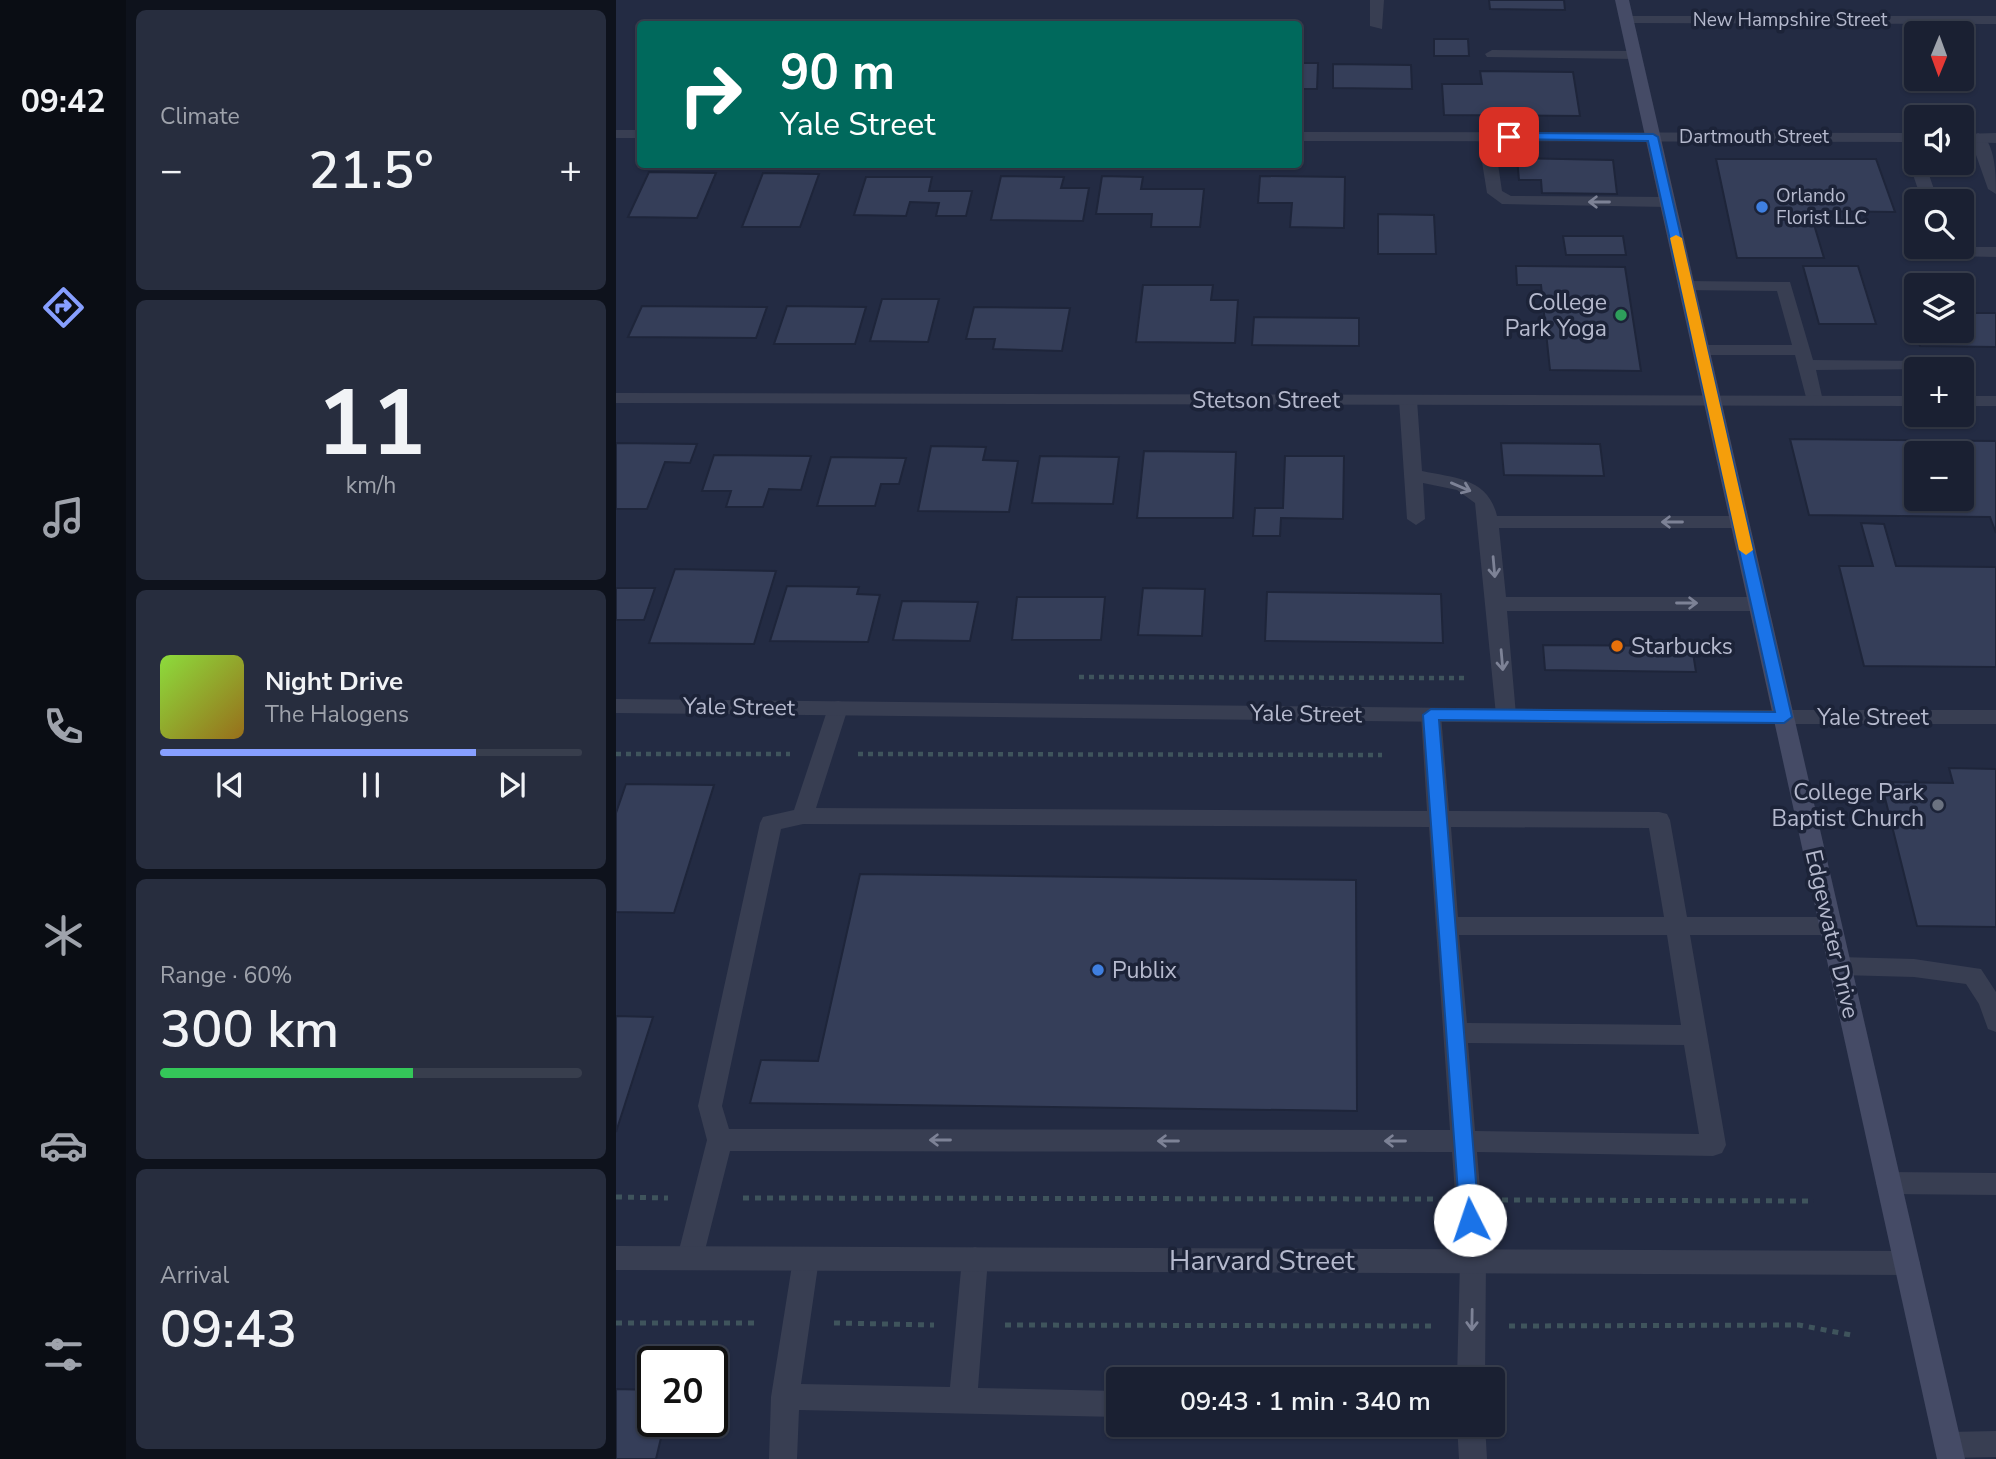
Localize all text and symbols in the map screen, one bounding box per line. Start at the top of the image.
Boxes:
street label: New Hampshire Street [1693,7,1888,33]
north arrow [1904,21,1974,91]
map controls [1904,21,1974,511]
text: 90 m [780,39,895,106]
icon: right [665,49,756,140]
text: 09:42 [21,80,105,123]
text: Climate [160,101,240,132]
text: Yale Street [780,103,935,146]
button: sound [1904,105,1974,175]
pin [1479,107,1539,167]
icon: arrive [1490,118,1528,156]
street label: Dartmouth Street [1679,124,1829,150]
text: 21.5° [308,135,434,206]
text: − [160,145,183,196]
text: + [559,145,582,196]
place label: Orlando Florist LLC [1776,183,1867,231]
button: search [1904,189,1974,259]
one-way arrow [1588,195,1611,209]
marker: Orlando Florist LLC [1754,199,1770,215]
button: layers [1904,273,1974,343]
icon: directions [39,283,88,332]
place label: College Park Yoga [1505,287,1607,344]
marker: College Park Yoga [1613,307,1629,323]
button: + [1904,357,1974,427]
text: 11 [316,362,426,486]
street label: Stetson Street [1192,385,1341,416]
button: − [1904,441,1974,511]
text: km/h [346,470,396,501]
one-way arrow [1450,481,1471,494]
icon: music [39,493,88,542]
one-way arrow [1660,515,1683,529]
one-way arrow [1487,555,1500,578]
one-way arrow [1676,596,1699,610]
place label: Starbucks [1631,631,1733,662]
marker: Starbucks [1609,638,1625,654]
one-way arrow [1496,648,1509,670]
text: Night Drive [265,664,403,699]
street label: Yale Street [682,691,796,723]
street label: Yale Street [1249,698,1363,730]
text: The Halogens [265,699,409,730]
icon: phone [39,702,88,751]
street label: Yale Street [1816,702,1930,733]
icon: previous [211,766,249,804]
icon: pause [352,766,390,804]
icon: next [493,766,531,804]
place label: College Park Baptist Church [1771,777,1924,834]
marker: College Park Baptist Church [1930,797,1946,813]
street label: Edgewater Drive [1797,846,1867,1022]
icon: climate [39,911,88,960]
place label: Publix [1112,955,1177,986]
text: Range · 60% [160,960,292,991]
marker: Publix [1090,962,1106,978]
text: 300 km [160,994,339,1065]
icon: car [39,1121,88,1170]
one-way arrow [929,1133,952,1147]
one-way arrow [1156,1134,1179,1147]
one-way arrow [1384,1134,1407,1148]
position arrow [1433,1183,1507,1257]
street label: Harvard Street [1169,1242,1355,1280]
text: Arrival [160,1260,229,1291]
text: 09:43 [160,1294,297,1365]
one-way arrow [1465,1308,1479,1331]
icon: filters [39,1330,88,1379]
speed limit sign: 20 [637,1346,728,1437]
text: 09:43 · 1 min · 340 m [1180,1384,1431,1419]

